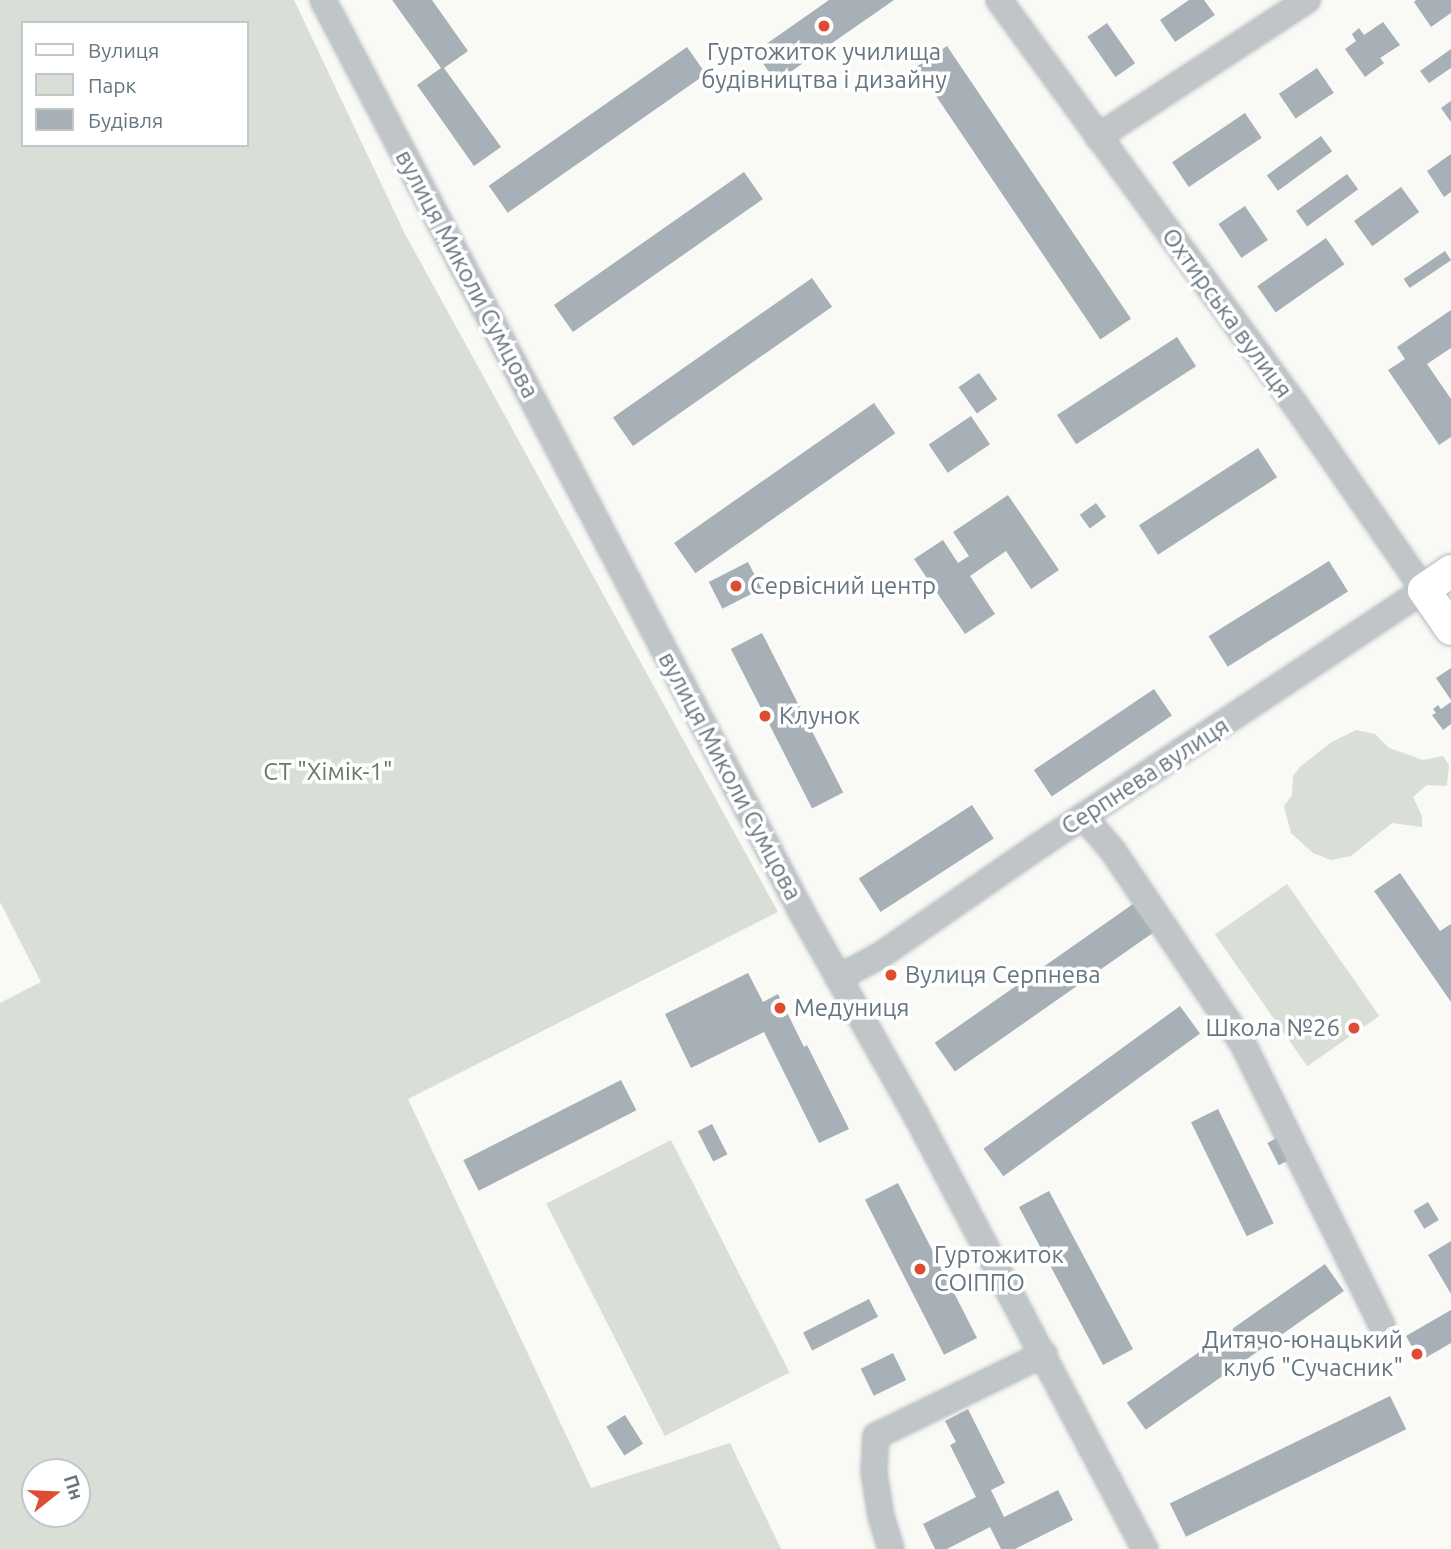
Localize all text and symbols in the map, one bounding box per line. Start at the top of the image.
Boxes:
marker: Гуртожиток училища будівництва і дизайну [816,18,832,34]
legend [21,21,248,147]
text: Вулиця [88,38,159,62]
place label: Гуртожиток училища будівництва і дизайну [701,38,947,94]
text: Парк [88,73,136,97]
text: Будівля [88,108,163,132]
street label: вулиця Миколи Сумцова [389,145,545,403]
street label: Охтирська вулиця [1156,222,1298,404]
place label: Сервісний центр [750,572,936,600]
marker: Сервісний центр [728,578,744,594]
street label: вулиця Миколи Сумцова [652,647,808,905]
place label: Клунок [779,702,860,730]
marker: Клунок [757,708,773,724]
street label: Серпнева вулиця [1056,711,1234,841]
park label: СТ "Хімік-1" [263,758,393,786]
place label: Вулиця Серпнева [905,961,1101,989]
marker: Вулиця Серпнева [883,967,899,983]
place label: Медуниця [794,994,909,1022]
marker: Медуниця [772,1000,788,1016]
place label: Школа №26 [1205,1014,1340,1042]
marker: Школа №26 [1346,1020,1362,1036]
place label: Гуртожиток СОІППО [934,1241,1064,1297]
marker: Гуртожиток СОІППО [912,1261,928,1277]
place label: Дитячо-юнацький клуб "Сучасник" [1202,1326,1403,1382]
marker: Дитячо-юнацький клуб "Сучасник" [1409,1346,1425,1362]
north arrow [21,1458,91,1528]
text: Пн [60,1472,88,1502]

